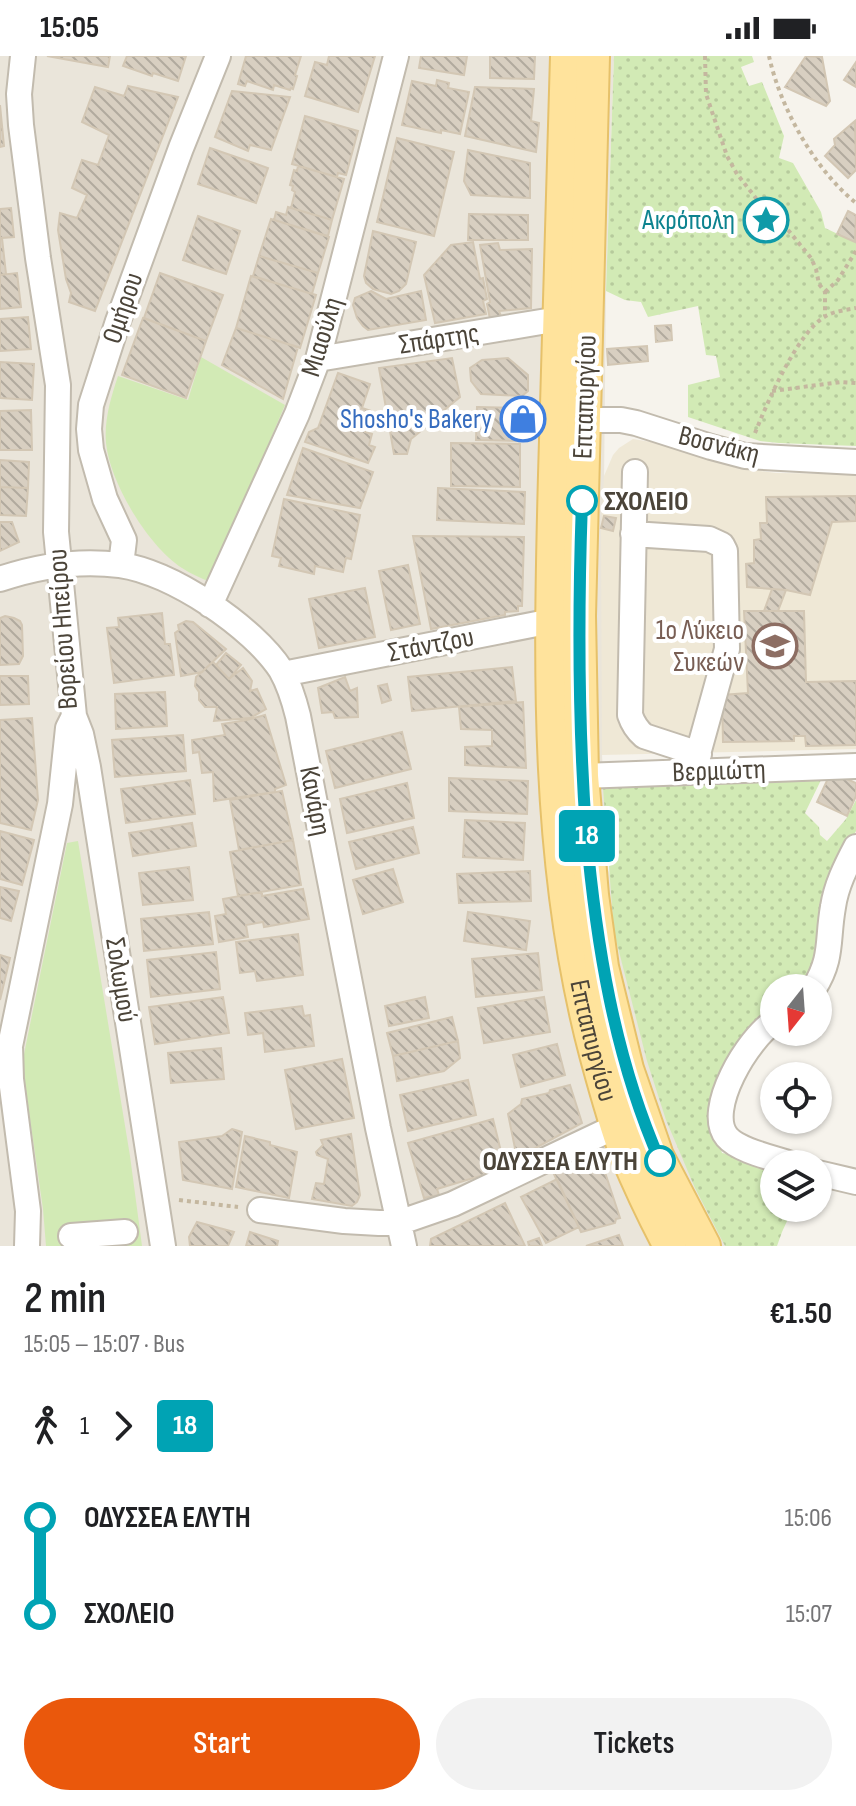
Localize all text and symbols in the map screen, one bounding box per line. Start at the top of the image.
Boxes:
text: 15:05 [40,10,99,46]
place icon: Ακρόπολη [742,196,790,244]
place label: Ακρόπολη [641,204,735,237]
street label: Ομήρου [96,268,150,348]
street label: Μιαούλη [294,293,350,381]
street label: Σπάρτης [397,316,481,362]
street label: Επταπυργίου [566,334,604,460]
shop icon: Shosho's Bakery [499,395,547,443]
place label: Shosho's Bakery [340,403,492,436]
street label: Βοσνάκη [675,419,763,471]
place label: ΣΧΟΛΕΙΟ [604,485,689,518]
marker: ΣΧΟΛΕΙΟ [567,486,597,516]
street label: Βορείου Ηπείρου [41,548,85,710]
place label: 1ο Λύκειο Συκεών [656,614,744,679]
street label: Στάντζου [385,621,477,669]
school or university icon: 1ο Λύκειο Συκεών [751,622,799,670]
street label: Βερμιώτη [672,753,766,789]
street label: Κανάρη [292,764,338,838]
line badge: 18 [551,810,623,862]
text: 18 [575,819,599,852]
street label: Σολωμού [98,935,144,1025]
north arrow [760,974,832,1046]
map controls [760,974,832,1222]
street label: Επταπυργίου [563,977,625,1105]
button: locate [760,1062,832,1134]
place label: ΟΔΥΣΣΕΑ ΕΛΥΤΗ [482,1145,638,1178]
marker: ΟΔΥΣΣΕΑ ΕΛΥΤΗ [645,1146,675,1176]
button: layers [760,1150,832,1222]
text: 2 min [24,1272,106,1325]
text: €1.50 [770,1296,832,1332]
text: 15:05 – 15:07 · Bus [24,1329,185,1360]
icon: walk [24,1404,68,1448]
icon: forward [101,1404,145,1448]
text: 18 [173,1409,197,1442]
text: 1 [80,1411,89,1442]
text: ΟΔΥΣΣΕΑ ΕΛΥΤΗ [84,1500,251,1536]
text: 15:06 [785,1503,832,1534]
text: ΣΧΟΛΕΙΟ [84,1596,175,1632]
text: 15:07 [786,1599,832,1630]
button: Start [24,1698,420,1790]
button: Tickets [436,1698,832,1790]

